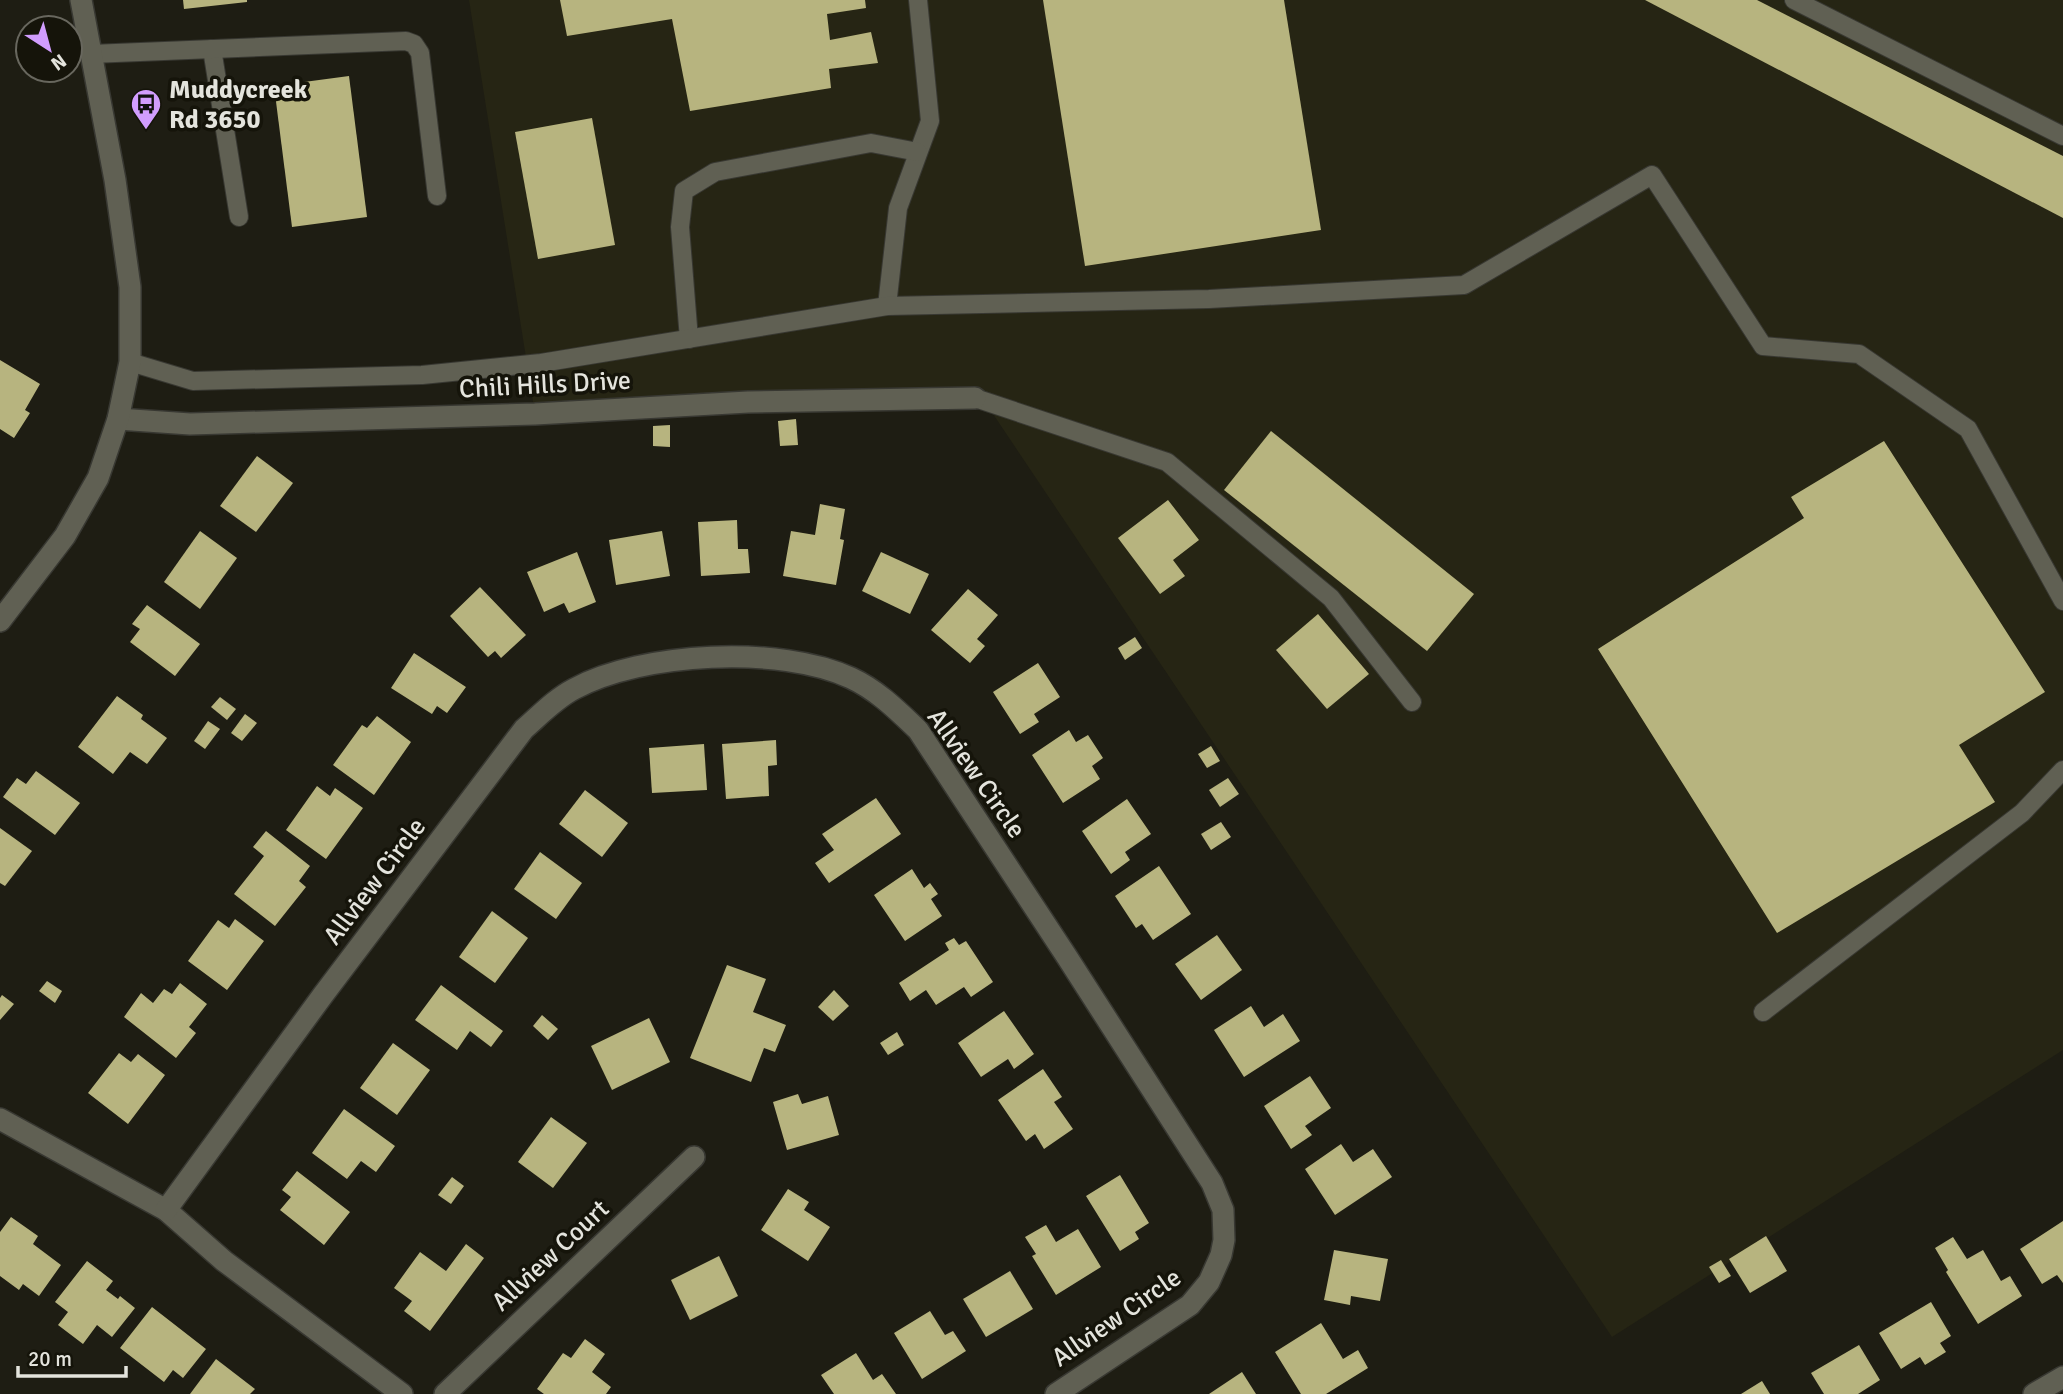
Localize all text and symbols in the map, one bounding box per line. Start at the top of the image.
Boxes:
north arrow [14,14,84,84]
text: N [46,48,71,76]
place label: Muddycreek Rd 3650 [169,74,308,136]
bus stop icon: Muddycreek Rd 3650 [129,87,163,131]
street label: Chili Hills Drive [458,365,632,405]
street label: Allview Circle [920,703,1032,844]
street label: Allview Circle [317,812,433,951]
street label: Allview Court [485,1193,616,1318]
street label: Allview Circle [1046,1262,1187,1374]
scale bar [18,1334,126,1378]
text: 20 m [28,1346,72,1372]

